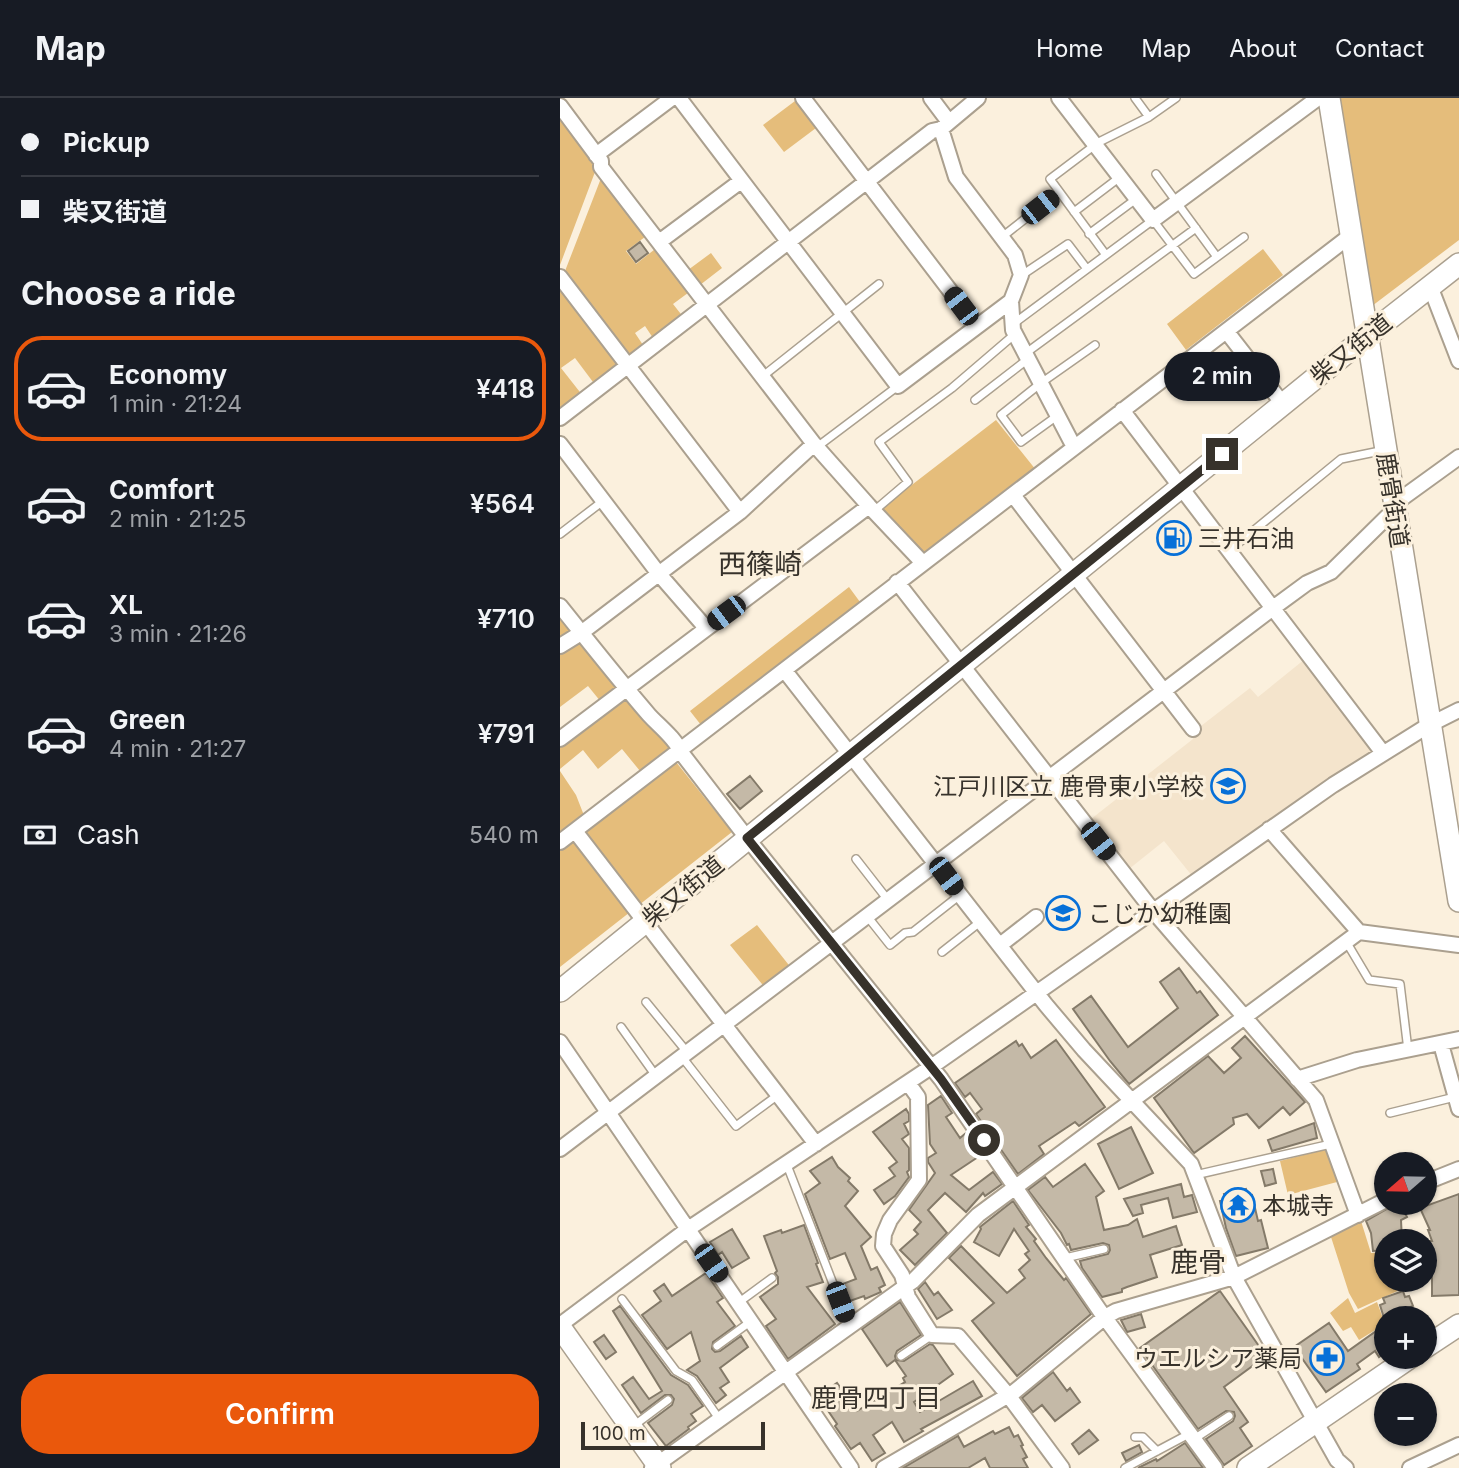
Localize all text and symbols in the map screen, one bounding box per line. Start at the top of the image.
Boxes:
text: Map [35,28,106,68]
text: Home [1036,34,1103,63]
text: Map [1141,34,1191,63]
text: About [1229,34,1297,63]
text: Contact [1335,34,1424,63]
text: Pickup [63,127,150,158]
car [1017,186,1064,228]
text: 柴又街道 [63,196,167,227]
text: Choose a ride [21,274,236,313]
car [940,283,983,329]
street label: 柴又街道 [1305,308,1397,390]
callout: 2 min [1164,352,1280,402]
icon: car [25,357,88,420]
text: Economy [109,359,227,390]
text: 2 min [1192,362,1252,390]
text: ¥418 [476,373,535,404]
text: 1 min · 21:24 [109,390,242,418]
route end [1206,438,1238,470]
street label: 鹿骨街道 [1371,450,1415,550]
icon: car [25,472,88,535]
text: Comfort [109,474,214,505]
text: ¥564 [470,488,535,519]
text: 2 min · 21:25 [109,505,246,533]
fuel station icon: 三井石油 [1155,519,1193,557]
place label: 三井石油 [1198,524,1294,553]
district label: 西篠崎 [718,547,802,581]
icon: car [25,587,88,650]
text: XL [109,589,143,620]
car [703,592,750,634]
text: ¥710 [477,603,535,634]
text: 3 min · 21:26 [109,620,247,648]
icon: car [25,702,88,765]
text: Green [109,704,186,735]
text: ¥791 [478,718,535,749]
text: 4 min · 21:27 [109,735,246,763]
school or university icon: 江戸川区立 鹿骨東小学校 [1209,767,1247,805]
place label: 江戸川区立 鹿骨東小学校 [933,772,1204,801]
icon: cash [21,816,59,854]
car [1077,818,1120,864]
text: Cash [77,819,140,850]
text: 540 m [469,821,539,849]
street label: 柴又街道 [637,850,729,932]
car [925,853,968,899]
school or university icon: こじか幼稚園 [1044,894,1082,932]
place label: こじか幼稚園 [1088,899,1232,928]
route start [968,1124,1000,1156]
north arrow [1374,1152,1437,1214]
map controls [1374,1152,1437,1446]
temple icon: 本城寺 [1219,1186,1257,1224]
place label: 本城寺 [1262,1191,1334,1220]
button: layers [1374,1229,1437,1292]
car [691,1240,732,1286]
district label: 鹿骨 [1170,1245,1226,1279]
car [823,1279,858,1325]
button: + [1374,1306,1437,1369]
pharmacy icon: ウエルシア薬局 [1308,1339,1346,1377]
place label: ウエルシア薬局 [1134,1344,1302,1373]
button: Confirm [21,1374,539,1454]
district label: 鹿骨四丁目 [811,1382,941,1413]
button: − [1374,1383,1437,1446]
scale bar [581,1419,765,1451]
text: 100 m [592,1422,646,1445]

